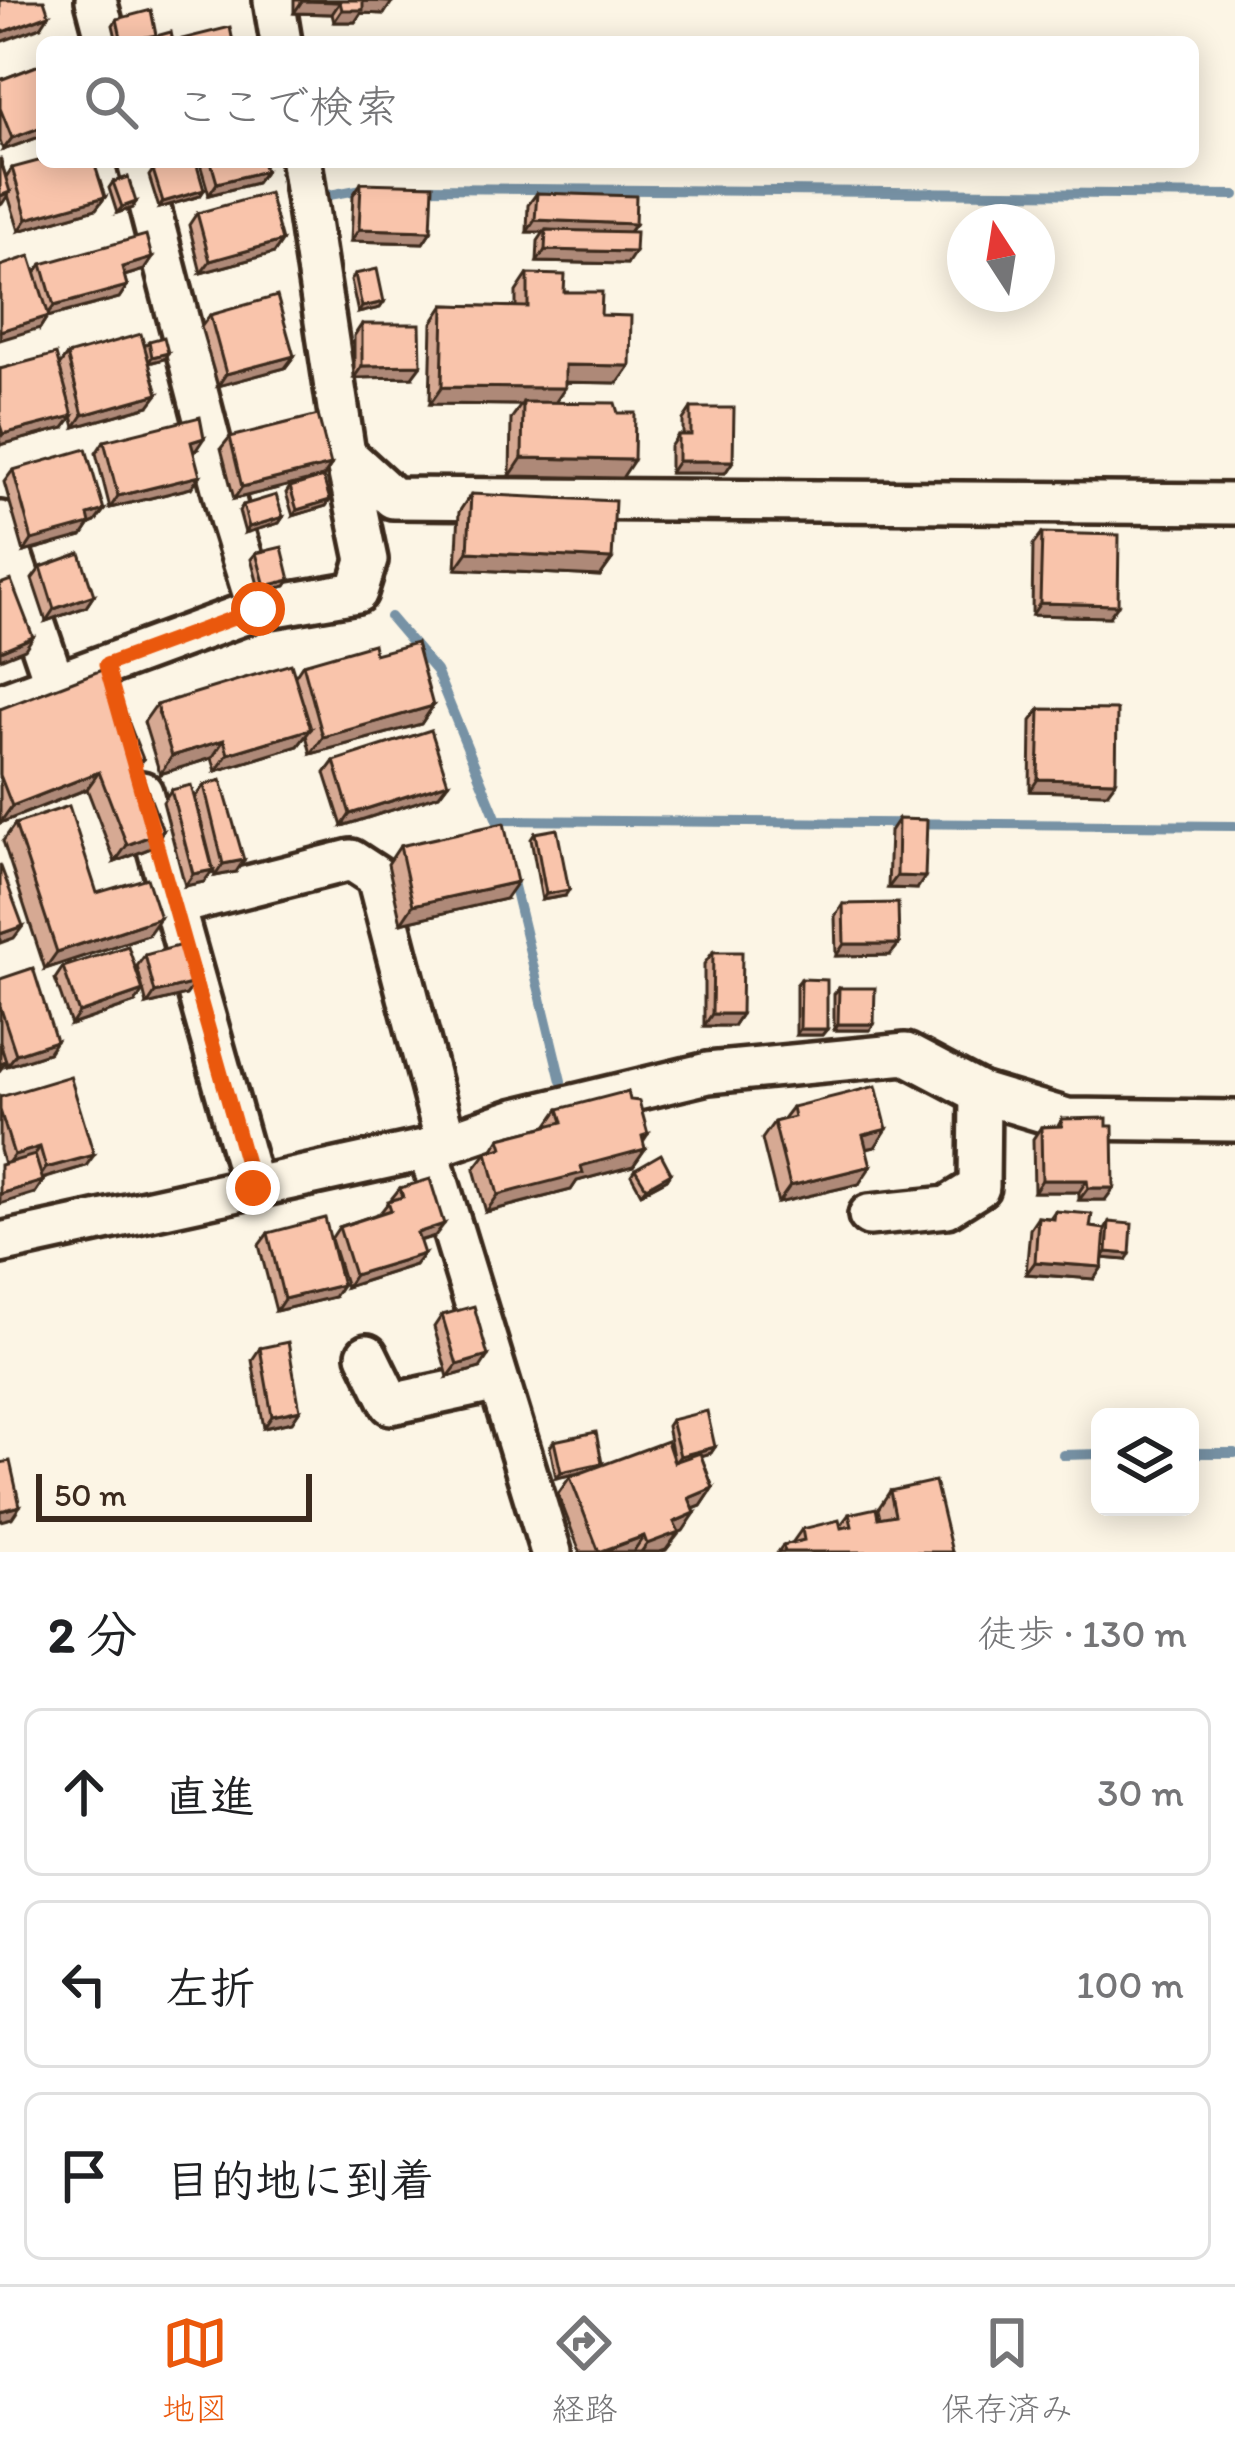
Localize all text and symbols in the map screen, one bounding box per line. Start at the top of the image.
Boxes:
search box [36,36,1199,168]
icon: search [78,69,144,135]
text: ここで検索 [174,79,399,133]
north arrow [947,204,1055,312]
route start [231,582,285,636]
route end [226,1161,280,1215]
map controls [1091,1408,1199,1516]
button: layers [1091,1408,1199,1516]
scale bar [36,1468,312,1521]
text: 50 m [54,1475,127,1514]
text: 2 分 [48,1604,137,1665]
text: 徒歩 · 130 m [977,1610,1187,1657]
icon: ahead [51,1759,117,1825]
text: 直進 [165,1769,255,1823]
text: 30 m [1097,1769,1184,1816]
icon: left [51,1951,117,2017]
text: 左折 [165,1961,255,2015]
text: 100 m [1076,1961,1184,2008]
icon: arrive [51,2143,117,2209]
text: 目的地に到着 [165,2153,435,2207]
tab: 地図 [162,2310,228,2430]
tab: 経路 [551,2310,617,2430]
tab: 保存済み [941,2310,1073,2430]

